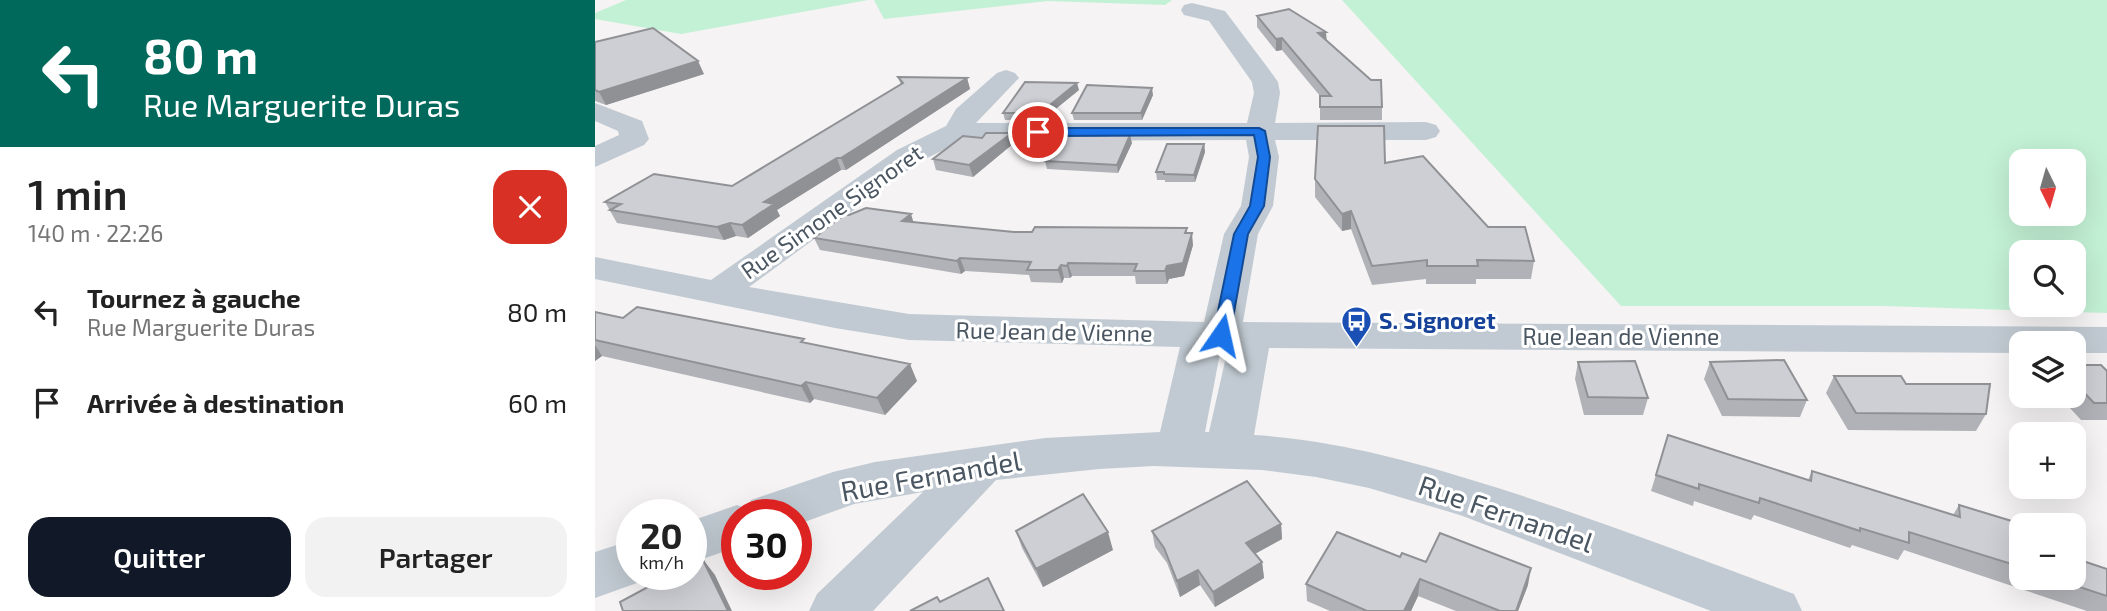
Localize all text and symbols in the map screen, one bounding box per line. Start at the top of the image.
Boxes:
text: 80 m [143,25,258,84]
icon: left [28,28,119,119]
text: Rue Marguerite Duras [143,85,460,123]
pin [1008,102,1068,162]
icon: arrive [1019,113,1057,151]
street label: Rue Simone Signoret [735,138,928,284]
north arrow [2009,149,2086,226]
map controls [2009,149,2086,590]
text: 1 min [28,168,128,218]
button: close [493,170,567,244]
text: 140 m · 22:26 [28,219,164,247]
button: search [2009,240,2086,317]
text: Tournez à gauche [87,282,301,313]
icon: left [28,293,66,331]
text: 80 m [507,296,567,327]
position arrow [1184,298,1258,372]
bus stop icon: S. Signoret [1339,304,1373,348]
place label: S. Signoret [1379,306,1496,334]
text: Rue Marguerite Duras [87,313,315,341]
street label: Rue Jean de Vienne [955,315,1153,347]
street label: Rue Jean de Vienne [1523,322,1719,350]
button: layers [2009,331,2086,408]
icon: arrive [28,384,66,422]
text: Arrivée à destination [87,387,344,418]
text: 60 m [508,387,567,418]
button: + [2009,422,2086,499]
street label: Rue Fernandel [838,442,1024,508]
street label: Rue Fernandel [1414,467,1599,559]
speed limit sign: 30 [721,499,812,590]
button: − [2009,513,2086,590]
text: 20 [640,514,683,556]
button: Quitter [28,517,291,597]
button: Partager [305,517,567,597]
text: km/h [639,551,684,573]

